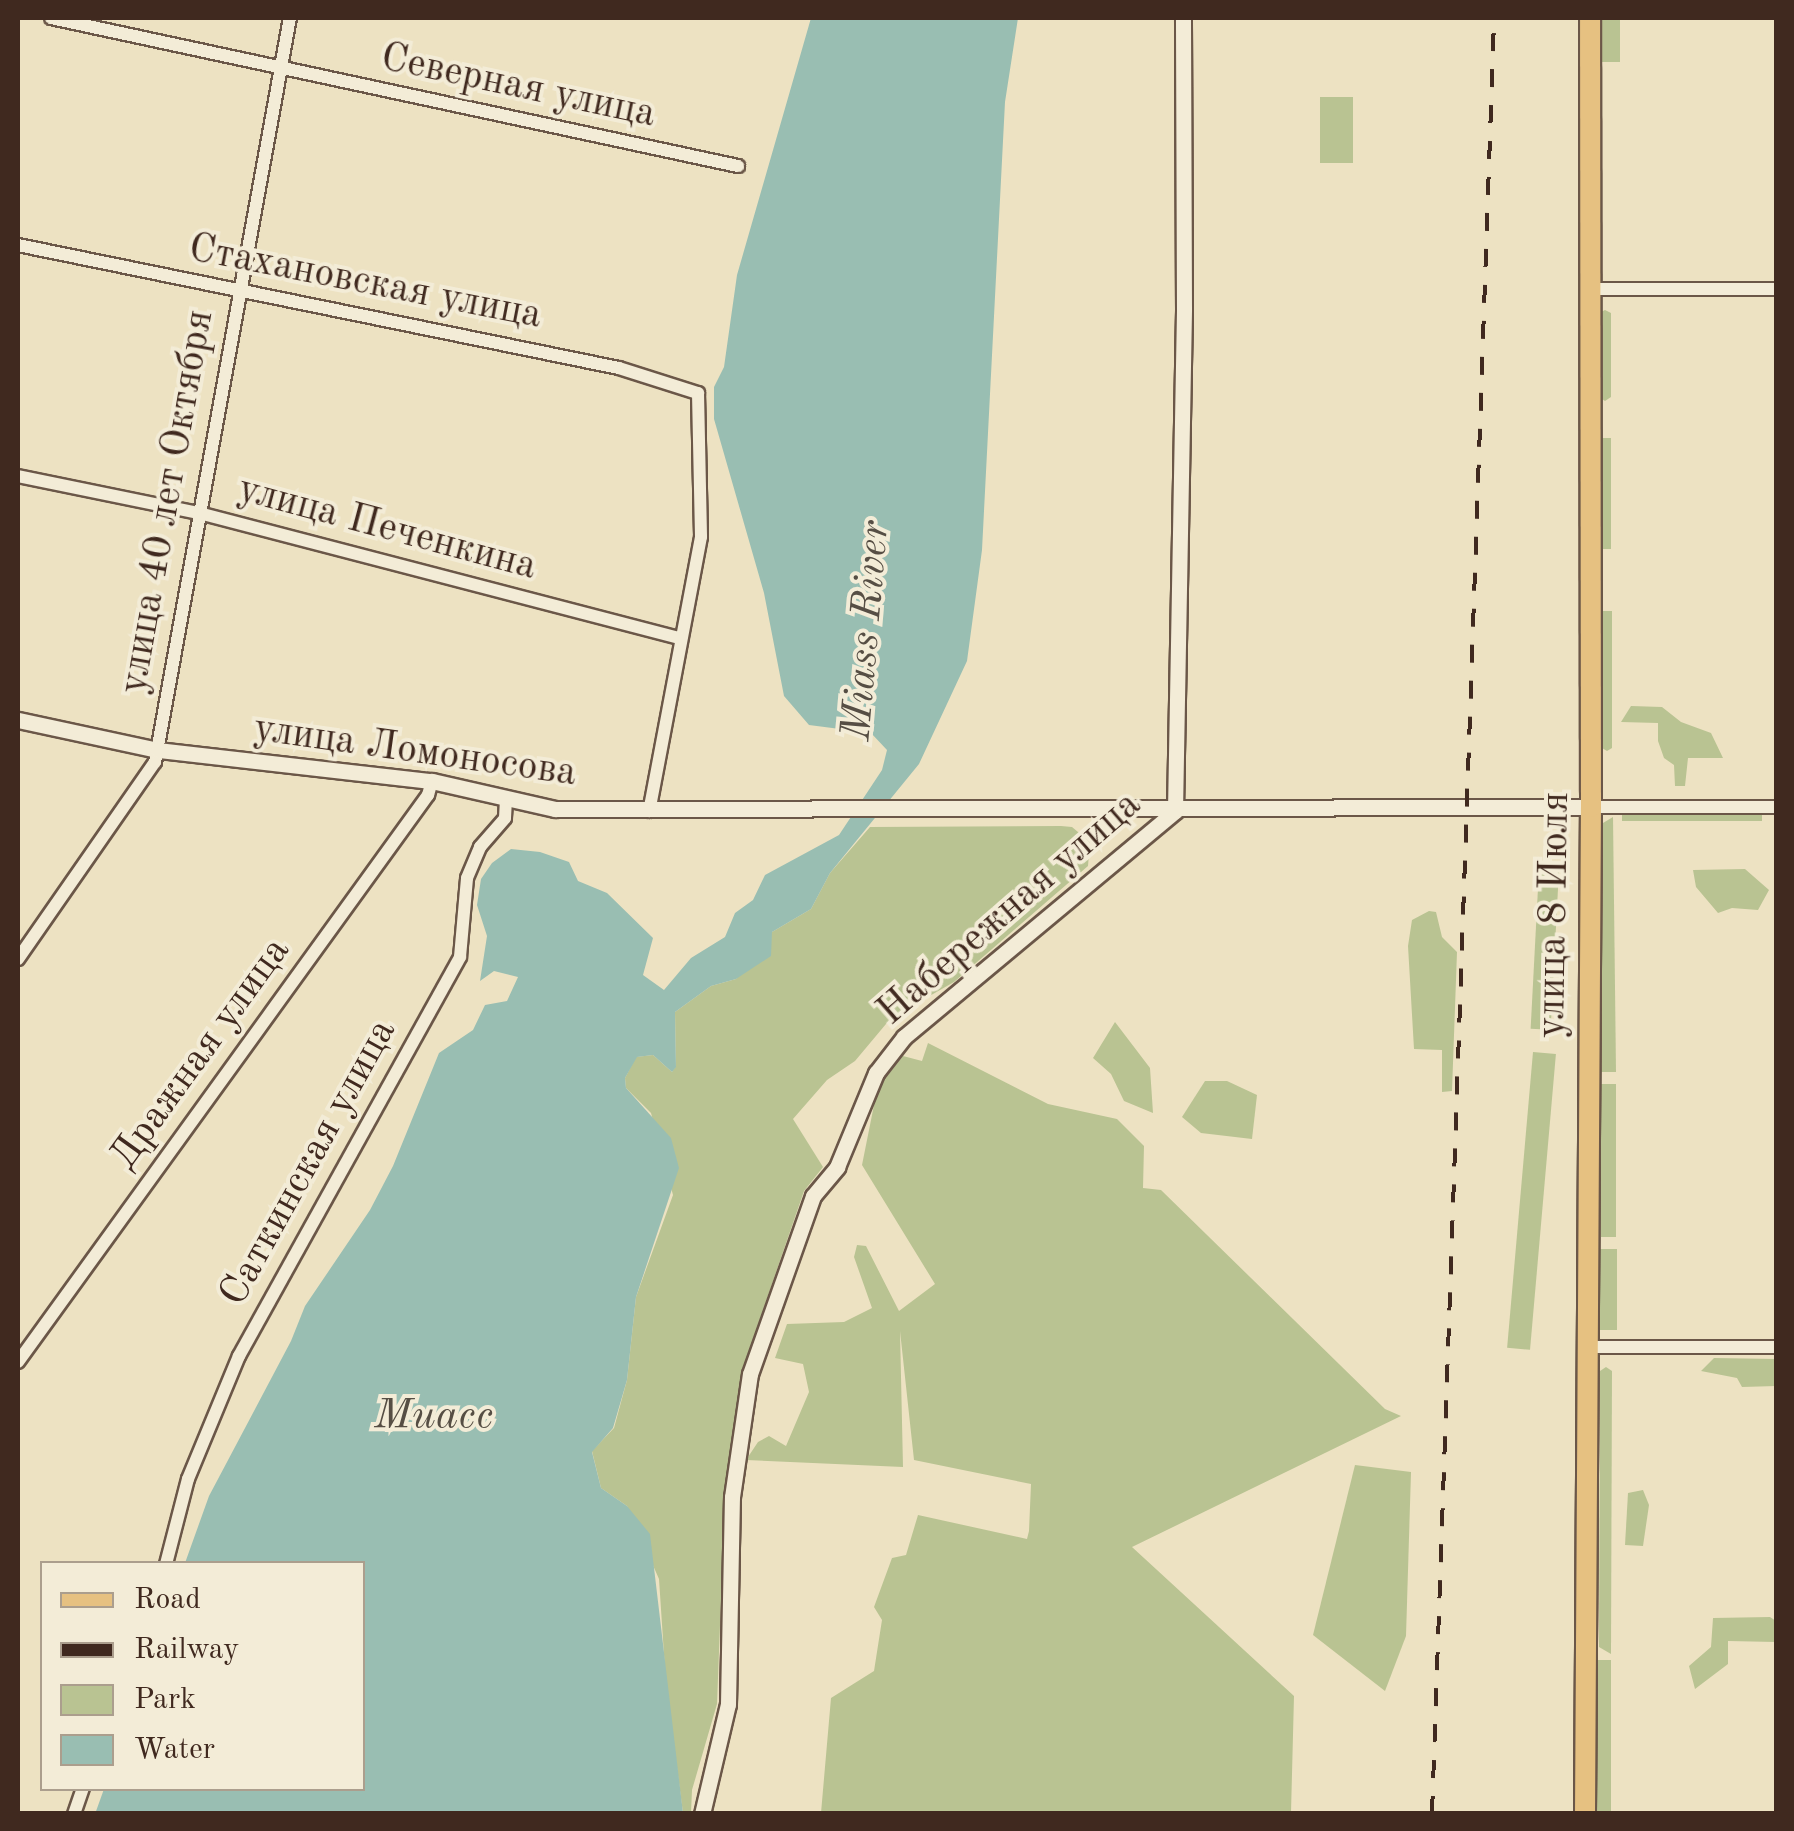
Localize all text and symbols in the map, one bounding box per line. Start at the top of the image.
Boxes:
street label: Северная улица [376,34,660,140]
street label: Стахановская улица [184,225,546,341]
street label: улица 40 лет Октября [111,306,225,698]
street label: улица Печенкина [232,466,542,592]
water label: Miass River [832,519,902,743]
street label: улица Ломоносова [251,706,579,798]
street label: Набережная улица [868,782,1152,1036]
street label: улица 8 Июля [1529,791,1581,1039]
street label: Дражная улица [101,929,301,1179]
street label: Саткинская улица [210,1011,408,1315]
water label: Миасс [374,1392,494,1442]
legend [40,1561,365,1791]
text: Road [134,1585,201,1615]
text: Railway [134,1635,239,1665]
text: Park [134,1685,196,1715]
text: Water [134,1735,215,1765]

